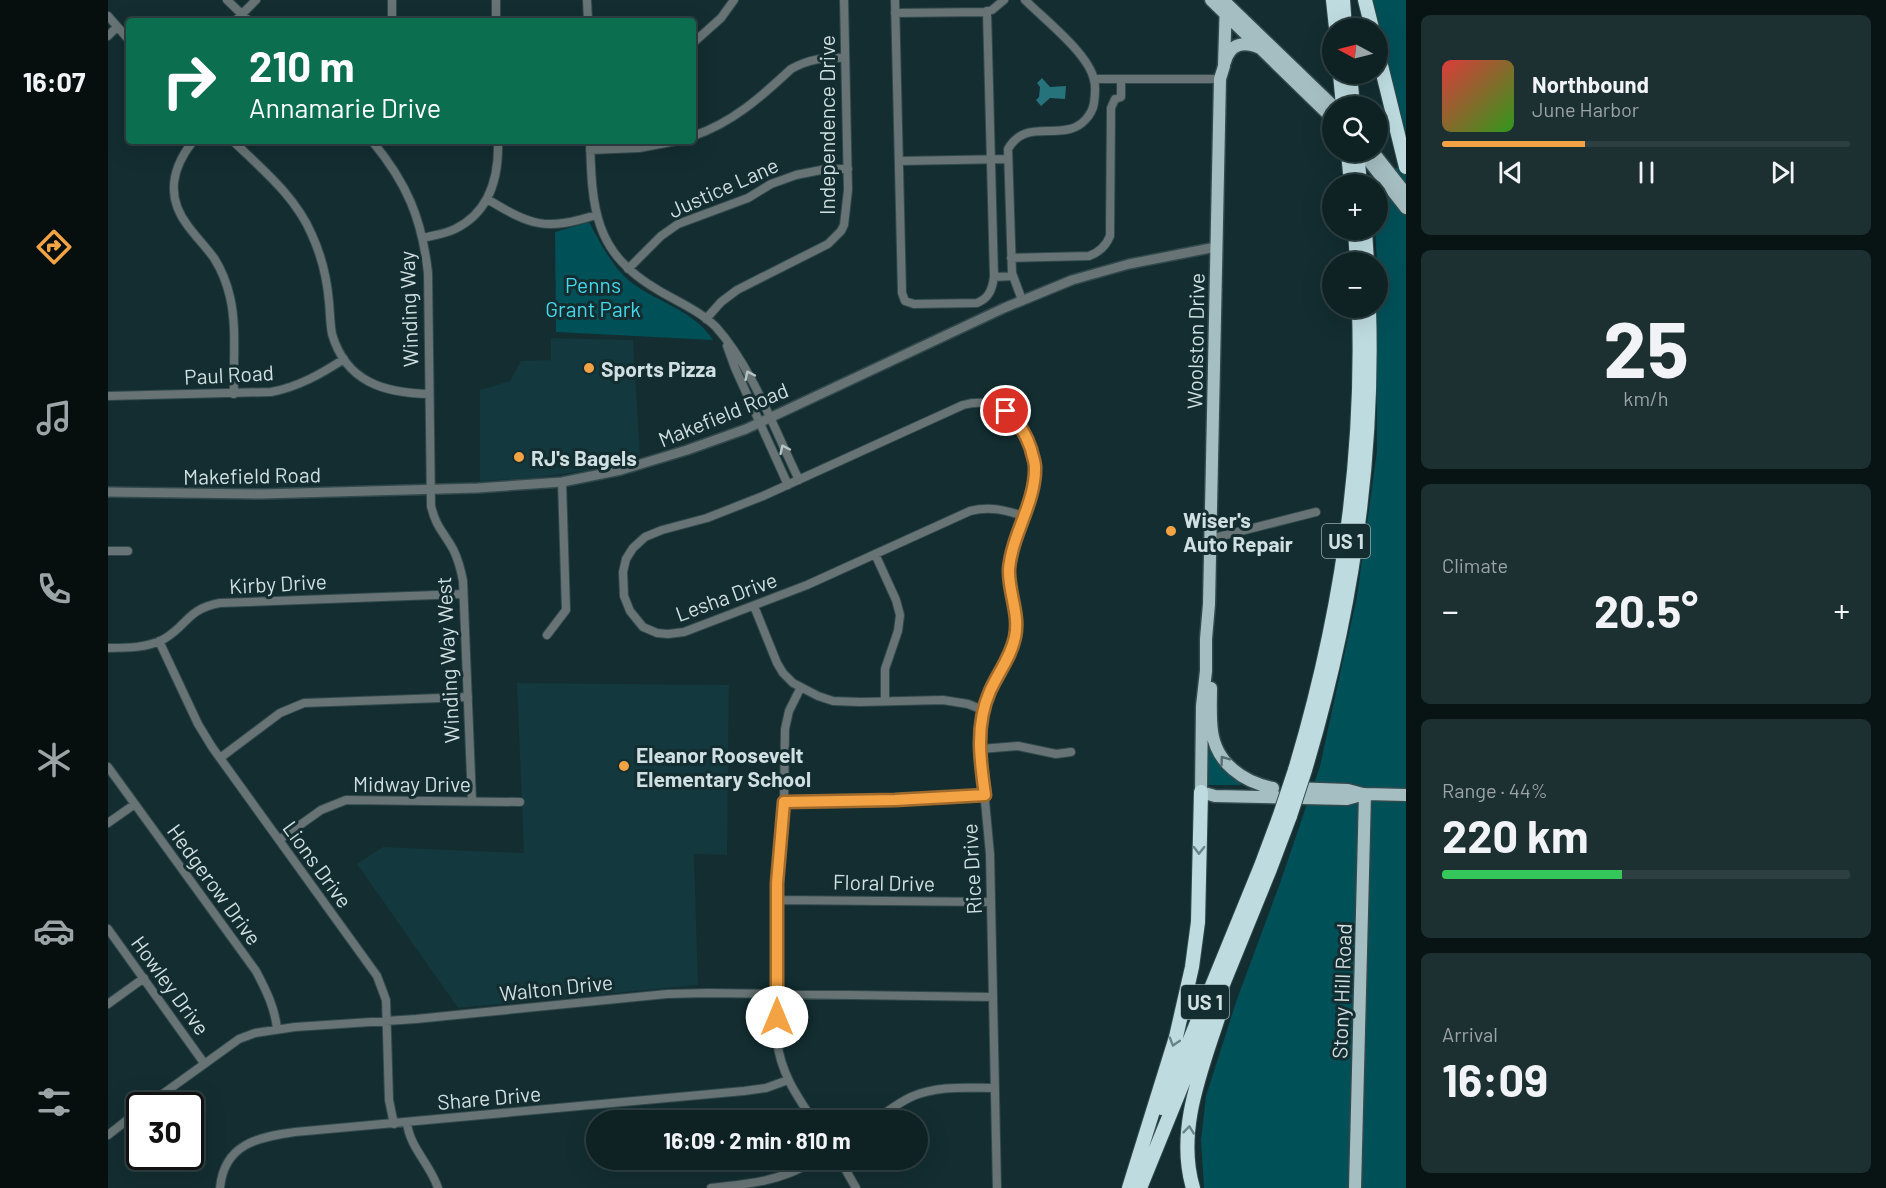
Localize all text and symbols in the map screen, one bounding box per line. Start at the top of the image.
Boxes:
north arrow [1322,18,1388,84]
map controls [1322,18,1388,318]
street label: Independence Drive [814,35,839,215]
text: 210 m [249,40,355,90]
icon: right [150,42,228,120]
text: 16:07 [23,65,85,97]
text: Northbound [1532,71,1649,97]
text: Annamarie Drive [249,91,441,123]
button: search [1322,96,1388,162]
text: June Harbor [1532,97,1639,121]
street label: Justice Lane [664,152,782,222]
icon: previous [1494,156,1527,189]
icon: pause [1630,156,1663,189]
icon: next [1766,156,1799,189]
button: + [1322,174,1388,240]
icon: directions [33,226,75,268]
street label: Winding Way [393,250,423,368]
button: − [1322,252,1388,318]
park label: Penns Grant Park [545,272,641,321]
street label: Woolston Drive [1181,273,1209,409]
text: 25 [1603,300,1689,394]
place label: Sports Pizza [601,356,716,381]
street label: Paul Road [183,359,275,389]
marker: Sports Pizza [582,361,596,375]
one-way arrow [744,370,756,381]
street label: Makefield Road [654,377,792,451]
pin [980,385,1031,436]
text: km/h [1623,386,1669,410]
icon: arrive [989,394,1022,427]
icon: music [33,397,75,439]
place label: RJ's Bagels [531,445,637,470]
one-way arrow [779,445,791,456]
marker: RJ's Bagels [512,450,526,464]
street label: Makefield Road [183,461,321,489]
place label: Wiser's Auto Repair [1183,507,1293,556]
marker: Wiser's Auto Repair [1164,524,1178,538]
road number: US 1 [1322,524,1370,558]
text: Climate [1442,553,1508,577]
street label: Lesha Drive [672,566,780,626]
icon: phone [33,568,75,610]
street label: Kirby Drive [229,568,327,598]
street label: Winding Way West [430,576,464,744]
text: 20.5° [1594,583,1698,637]
text: − [1442,590,1459,630]
text: + [1834,590,1850,630]
icon: climate [33,739,75,781]
place label: Eleanor Roosevelt Elementary School [636,742,811,791]
one-way arrow [1221,755,1232,766]
marker: Eleanor Roosevelt Elementary School [617,759,631,773]
street label: Midway Drive [353,771,471,796]
text: Range · 44% [1442,778,1548,802]
text: 220 km [1442,808,1589,862]
street label: Lions Drive [278,816,358,912]
street label: Hedgerow Drive [163,819,267,949]
street label: Rice Drive [956,823,986,915]
one-way arrow [1193,846,1206,855]
street label: Floral Drive [833,869,935,895]
icon: car [33,910,75,952]
street label: Stony Hill Road [1326,923,1356,1059]
street label: Howley Drive [127,931,215,1039]
street label: Walton Drive [498,969,614,1005]
position arrow [745,985,809,1049]
road number: US 1 [1181,985,1229,1019]
text: Arrival [1442,1022,1498,1046]
one-way arrow [1169,1037,1181,1047]
text: 16:09 [1442,1052,1548,1106]
street label: Share Drive [436,1080,542,1114]
icon: filters [33,1081,75,1123]
speed limit sign: 30 [126,1092,204,1170]
one-way arrow [1182,1125,1195,1135]
text: 16:09 · 2 min · 810 m [663,1127,851,1153]

